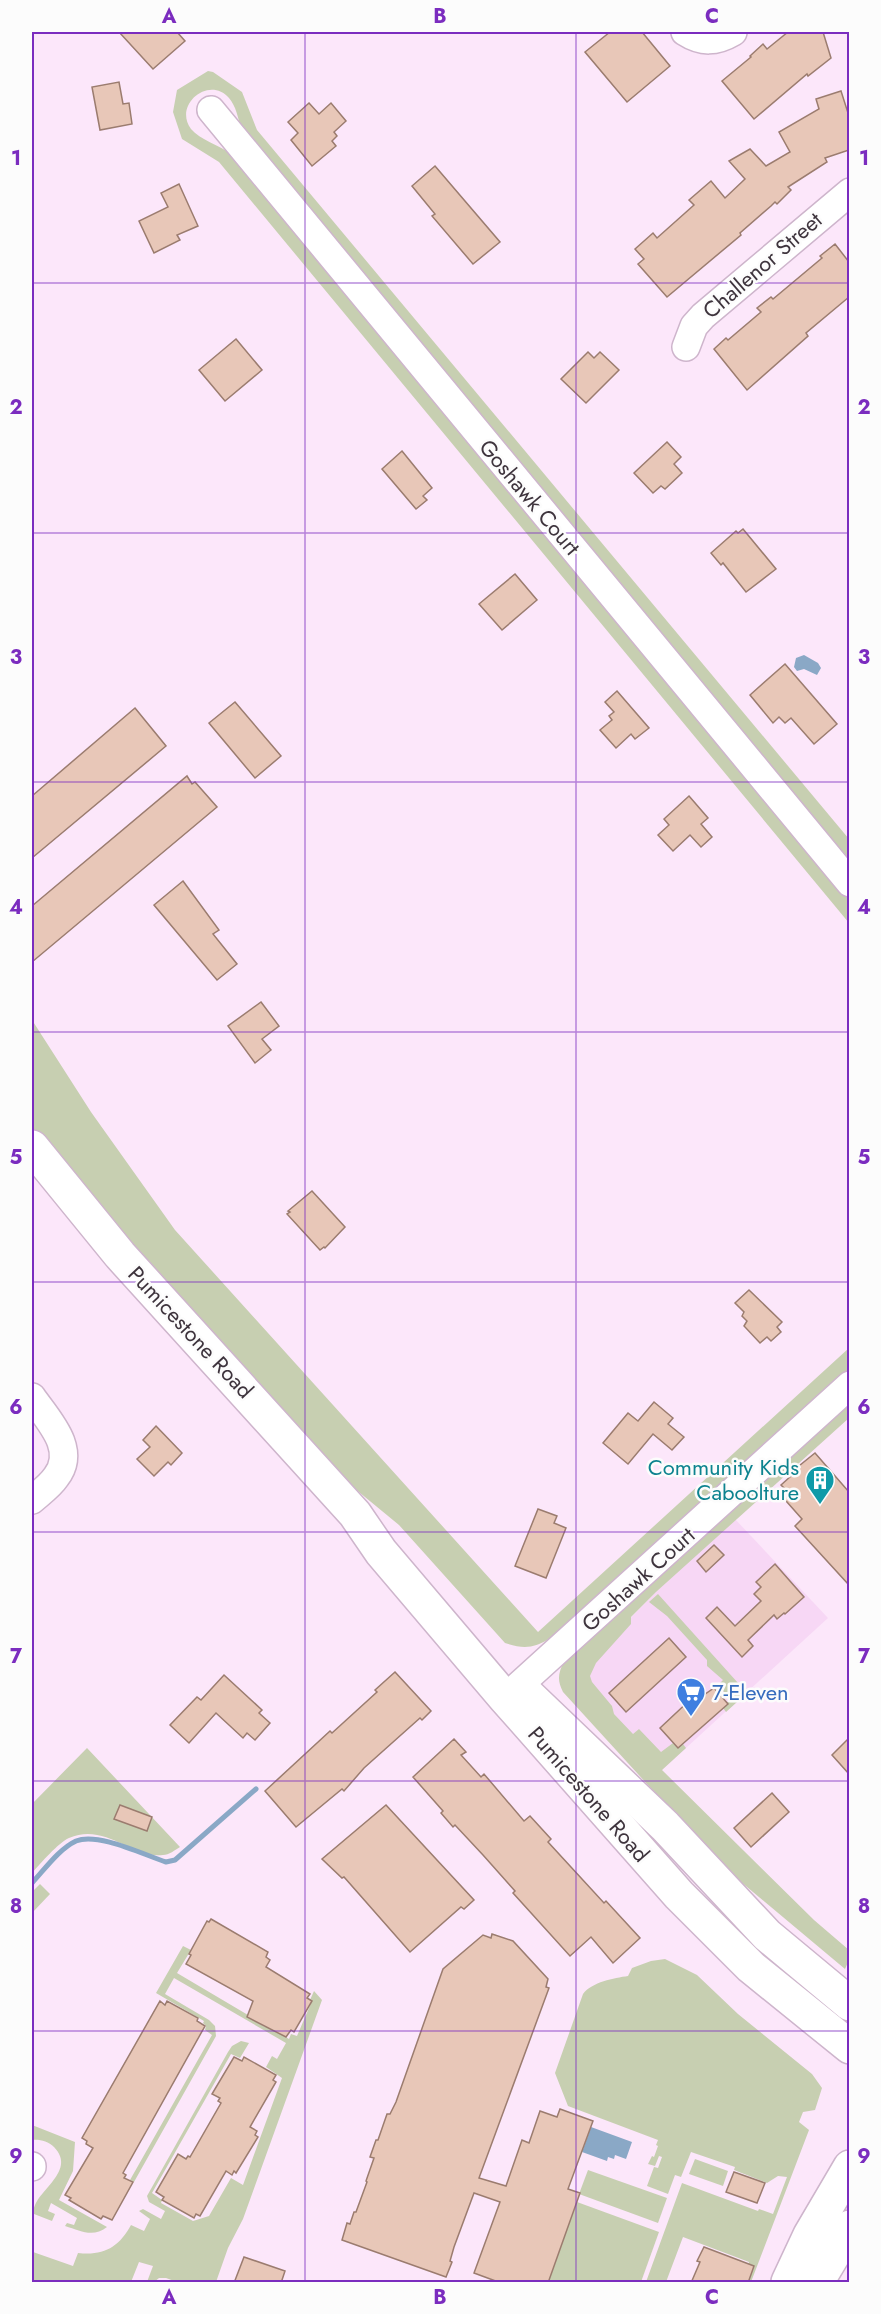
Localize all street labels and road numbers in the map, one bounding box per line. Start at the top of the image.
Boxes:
street label: Challenor Street [695,204,829,326]
street label: Goshawk Court [472,432,589,562]
street label: Pumicestone Road [121,1259,261,1405]
street label: Goshawk Court [574,1519,702,1639]
street label: Pumicestone Road [521,1719,657,1869]

